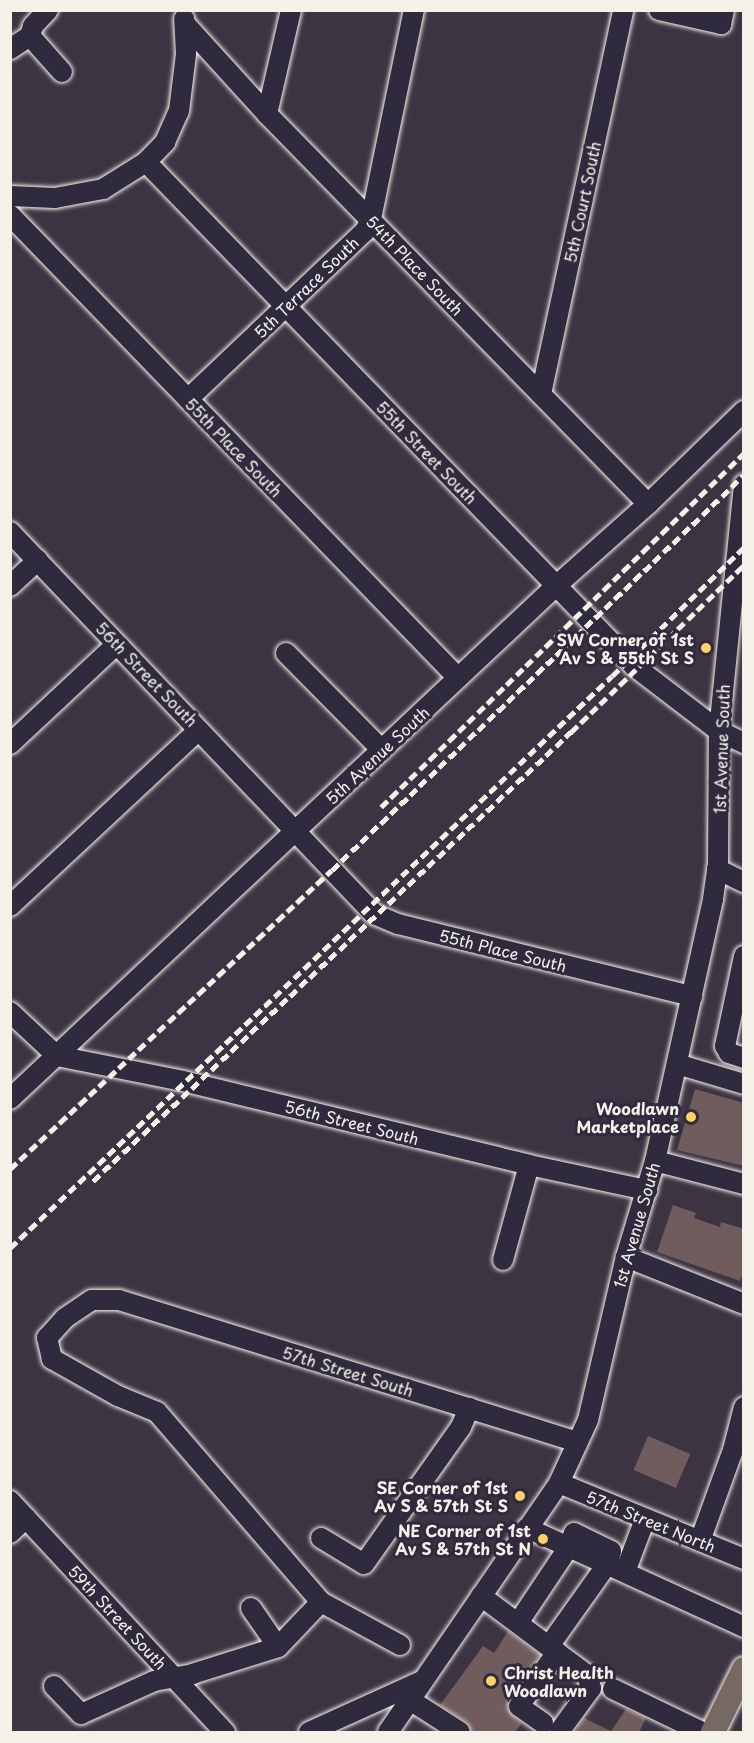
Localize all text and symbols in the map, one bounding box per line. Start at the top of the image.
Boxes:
street label: 5th Court South [560,139,604,265]
street label: 54th Place South [362,211,468,319]
street label: 5th Terrace South [250,232,362,342]
street label: 55th Place South [181,393,287,501]
street label: 55th Street South [372,396,482,508]
street label: 56th Street South [91,617,203,731]
place label: SW Corner of 1st Av S & 55th St S [556,629,694,667]
marker: SW Corner of 1st Av S & 55th St S [699,641,713,655]
street label: 1st Avenue South [709,683,733,815]
street label: 5th Avenue South [321,702,433,808]
street label: 55th Place South [437,925,569,975]
street label: 56th Street South [282,1096,422,1148]
place label: Woodlawn Marketplace [576,1098,679,1136]
marker: Woodlawn Marketplace [684,1110,698,1124]
street label: 1st Avenue South [609,1160,663,1290]
street label: 57th Street South [280,1342,416,1400]
place label: SE Corner of 1st Av S & 57th St S [374,1477,508,1515]
street label: 57th Street North [584,1486,718,1556]
marker: SE Corner of 1st Av S & 57th St S [513,1489,527,1503]
place label: NE Corner of 1st Av S & 57th St N [394,1520,531,1558]
marker: NE Corner of 1st Av S & 57th St N [536,1532,550,1546]
street label: 59th Street South [64,1560,172,1674]
place label: Christ Health Woodlawn [504,1662,614,1700]
marker: Christ Health Woodlawn [482,1672,500,1690]

